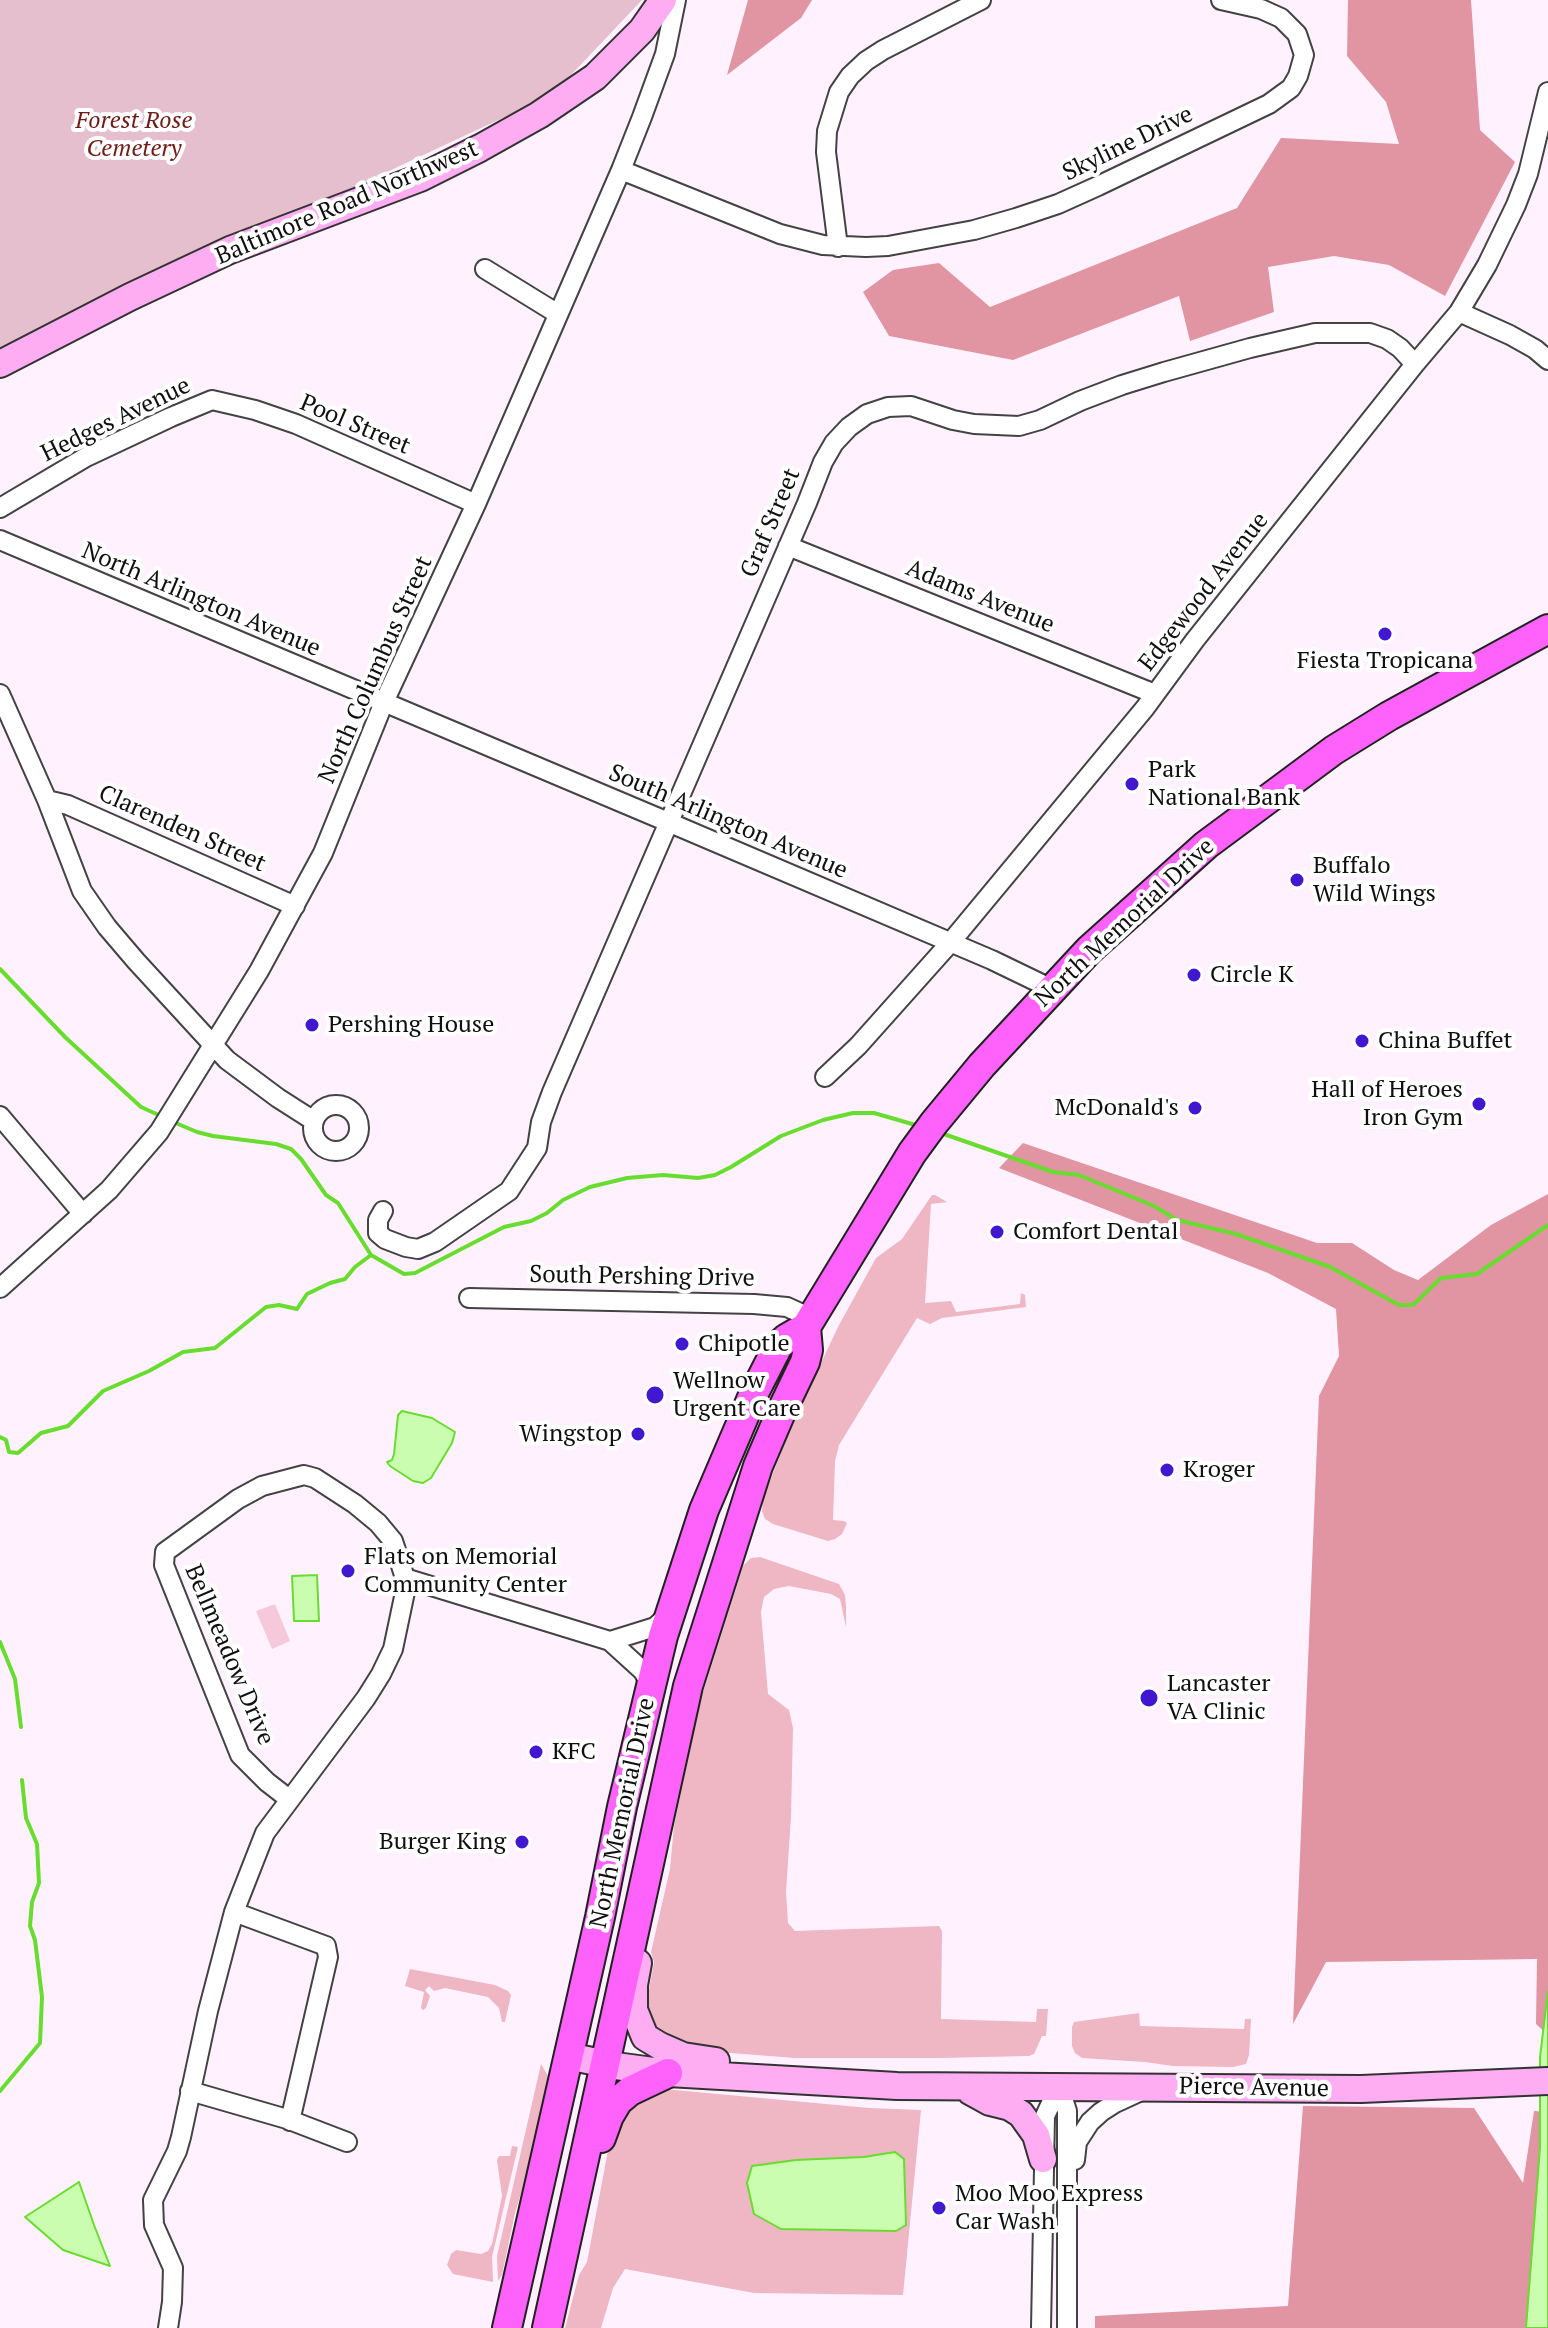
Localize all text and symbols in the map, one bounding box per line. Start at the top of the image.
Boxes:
street label: Skyline Drive [1058,100,1198,188]
park label: Forest Rose Cemetery [75,107,193,163]
street label: Baltimore Road Northwest [211,135,483,271]
street label: Hedges Avenue [37,371,195,469]
street label: Pool Street [295,389,415,461]
street label: Graf Street [735,464,807,582]
street label: Edgewood Avenue [1133,507,1275,677]
street label: North Arlington Avenue [77,537,325,663]
street label: North Columbus Street [313,552,439,788]
street label: Adams Avenue [902,554,1058,640]
marker: Fiesta Tropicana [1376,625,1394,643]
place label: Fiesta Tropicana [1297,647,1473,675]
place label: Park National Bank [1148,756,1300,812]
street label: South Arlington Avenue [604,759,852,885]
marker: Park National Bank [1123,775,1141,793]
street label: Clarenden Street [94,779,270,879]
street label: North Memorial Drive [1029,832,1221,1014]
place label: Buffalo Wild Wings [1313,852,1436,908]
marker: Buffalo Wild Wings [1288,871,1306,889]
place label: Circle K [1210,961,1294,989]
marker: Circle K [1185,966,1203,984]
place label: Pershing House [328,1011,494,1039]
marker: Pershing House [303,1016,321,1034]
place label: China Buffet [1378,1027,1512,1055]
marker: China Buffet [1353,1032,1371,1050]
place label: Hall of Heroes Iron Gym [1311,1076,1463,1132]
place label: McDonald's [1055,1094,1179,1122]
marker: Hall of Heroes Iron Gym [1470,1095,1488,1113]
marker: McDonald's [1186,1099,1204,1117]
place label: Comfort Dental [1013,1218,1178,1246]
marker: Comfort Dental [988,1223,1006,1241]
street label: South Pershing Drive [529,1261,755,1293]
place label: Chipotle [698,1330,790,1358]
marker: Chipotle [673,1335,691,1353]
place label: Wellnow Urgent Care [673,1367,801,1423]
marker: Wellnow Urgent Care [644,1384,666,1406]
place label: Wingstop [519,1420,622,1448]
marker: Wingstop [629,1425,647,1443]
place label: Kroger [1183,1456,1255,1484]
marker: Kroger [1158,1461,1176,1479]
place label: Flats on Memorial Community Center [364,1543,567,1599]
street label: Bellmeadow Drive [178,1561,280,1749]
marker: Flats on Memorial Community Center [339,1562,357,1580]
place label: Lancaster VA Clinic [1167,1670,1270,1726]
marker: Lancaster VA Clinic [1138,1687,1160,1709]
street label: North Memorial Drive [585,1695,661,1931]
place label: KFC [552,1738,596,1766]
marker: KFC [527,1743,545,1761]
place label: Burger King [379,1828,506,1856]
marker: Burger King [513,1833,531,1851]
street label: Pierce Avenue [1179,2072,1329,2104]
place label: Moo Moo Express Car Wash [955,2180,1143,2236]
marker: Moo Moo Express Car Wash [930,2199,948,2217]

